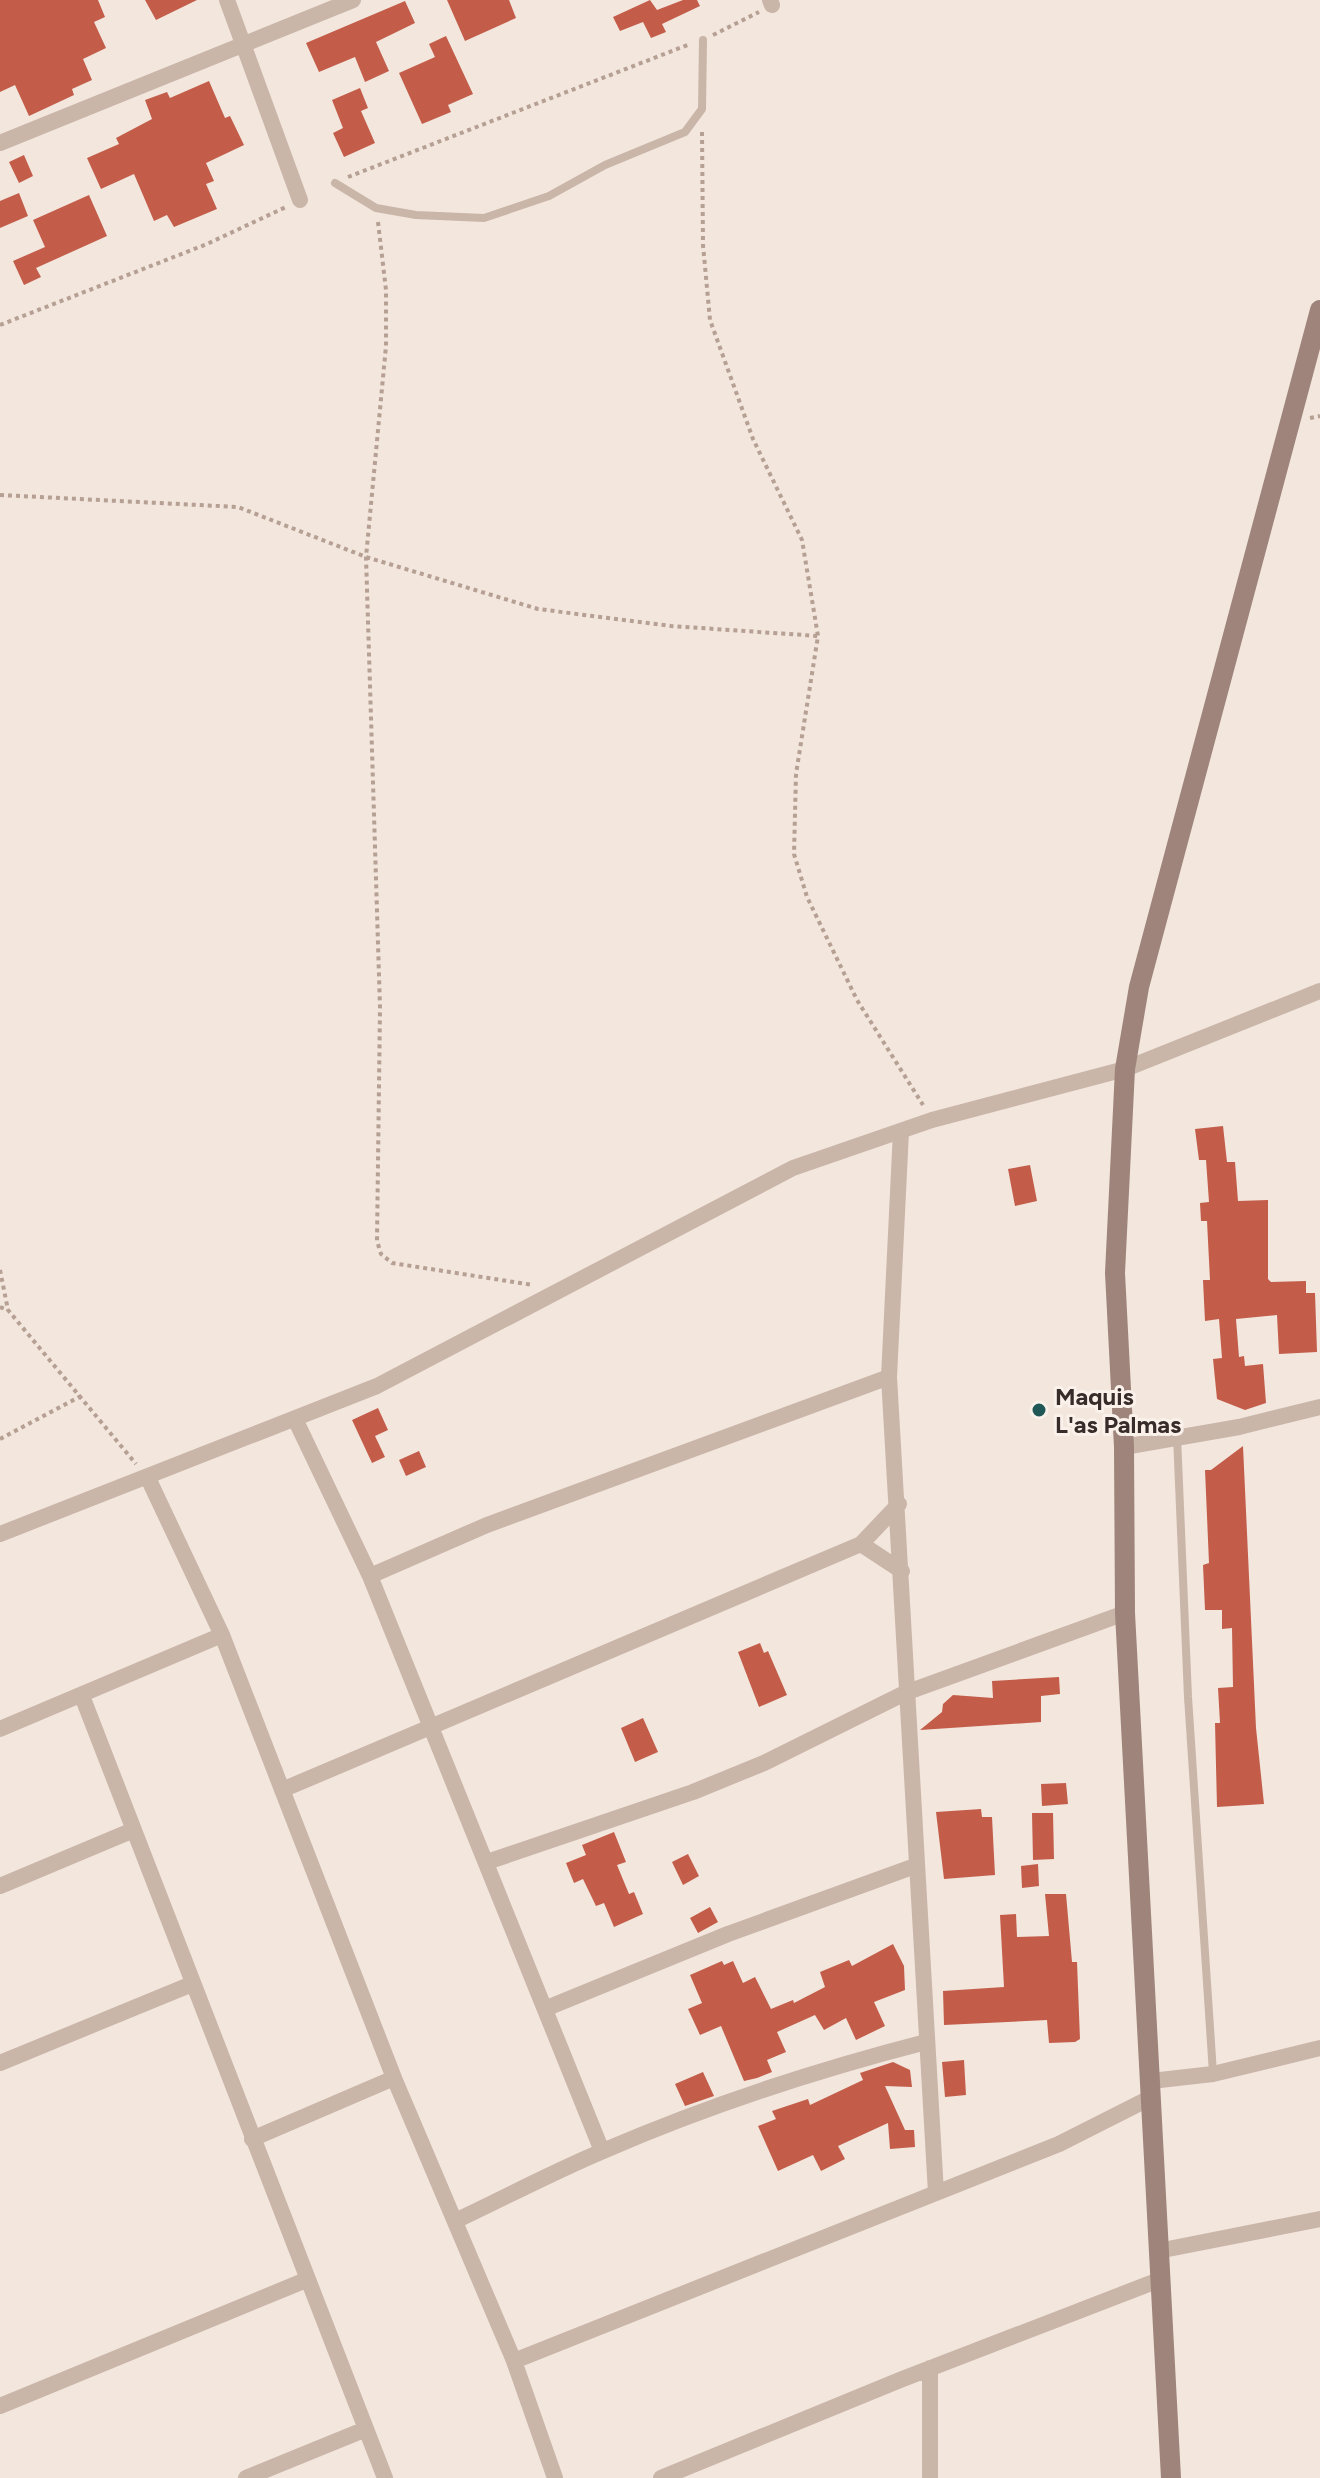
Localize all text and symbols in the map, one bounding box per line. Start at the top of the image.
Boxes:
place label: Maquis L'as Palmas [1055,1382,1181,1439]
marker: Maquis L'as Palmas [1030,1401,1048,1419]

